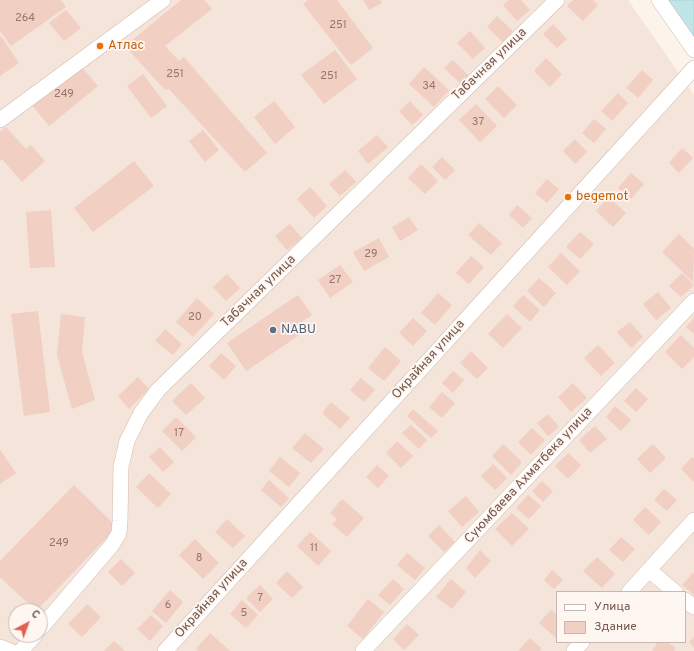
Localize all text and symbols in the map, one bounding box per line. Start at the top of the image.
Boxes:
house number: 264 [15,12,35,26]
house number: 251 [329,19,347,33]
street label: Табачная улица [449,25,531,105]
place label: Атлас [108,38,144,54]
marker: Атлас [95,41,105,51]
house number: 251 [166,68,184,82]
house number: 251 [320,70,338,84]
house number: 34 [422,80,436,94]
house number: 249 [54,88,74,102]
house number: 37 [472,116,484,130]
place label: begemot [576,189,628,205]
marker: begemot [563,192,573,202]
house number: 29 [364,248,378,262]
street label: Табачная улица [218,252,300,332]
house number: 27 [329,274,341,288]
house number: 20 [188,311,202,325]
street label: Окрайная улица [389,317,469,403]
place label: NABU [281,322,316,338]
marker: NABU [268,325,278,335]
street label: Суюмбаева Ахматбека улица [462,405,596,547]
house number: 17 [174,427,184,441]
house number: 249 [49,537,69,551]
house number: 11 [310,542,318,556]
house number: 8 [196,552,202,566]
street label: Окрайная улица [172,556,252,642]
legend [556,591,686,643]
house number: 7 [257,592,263,606]
house number: 6 [165,599,171,613]
text: Улица [594,599,630,615]
north arrow [8,603,48,643]
text: С [28,607,42,622]
house number: 5 [241,607,247,621]
text: Здание [594,619,637,635]

